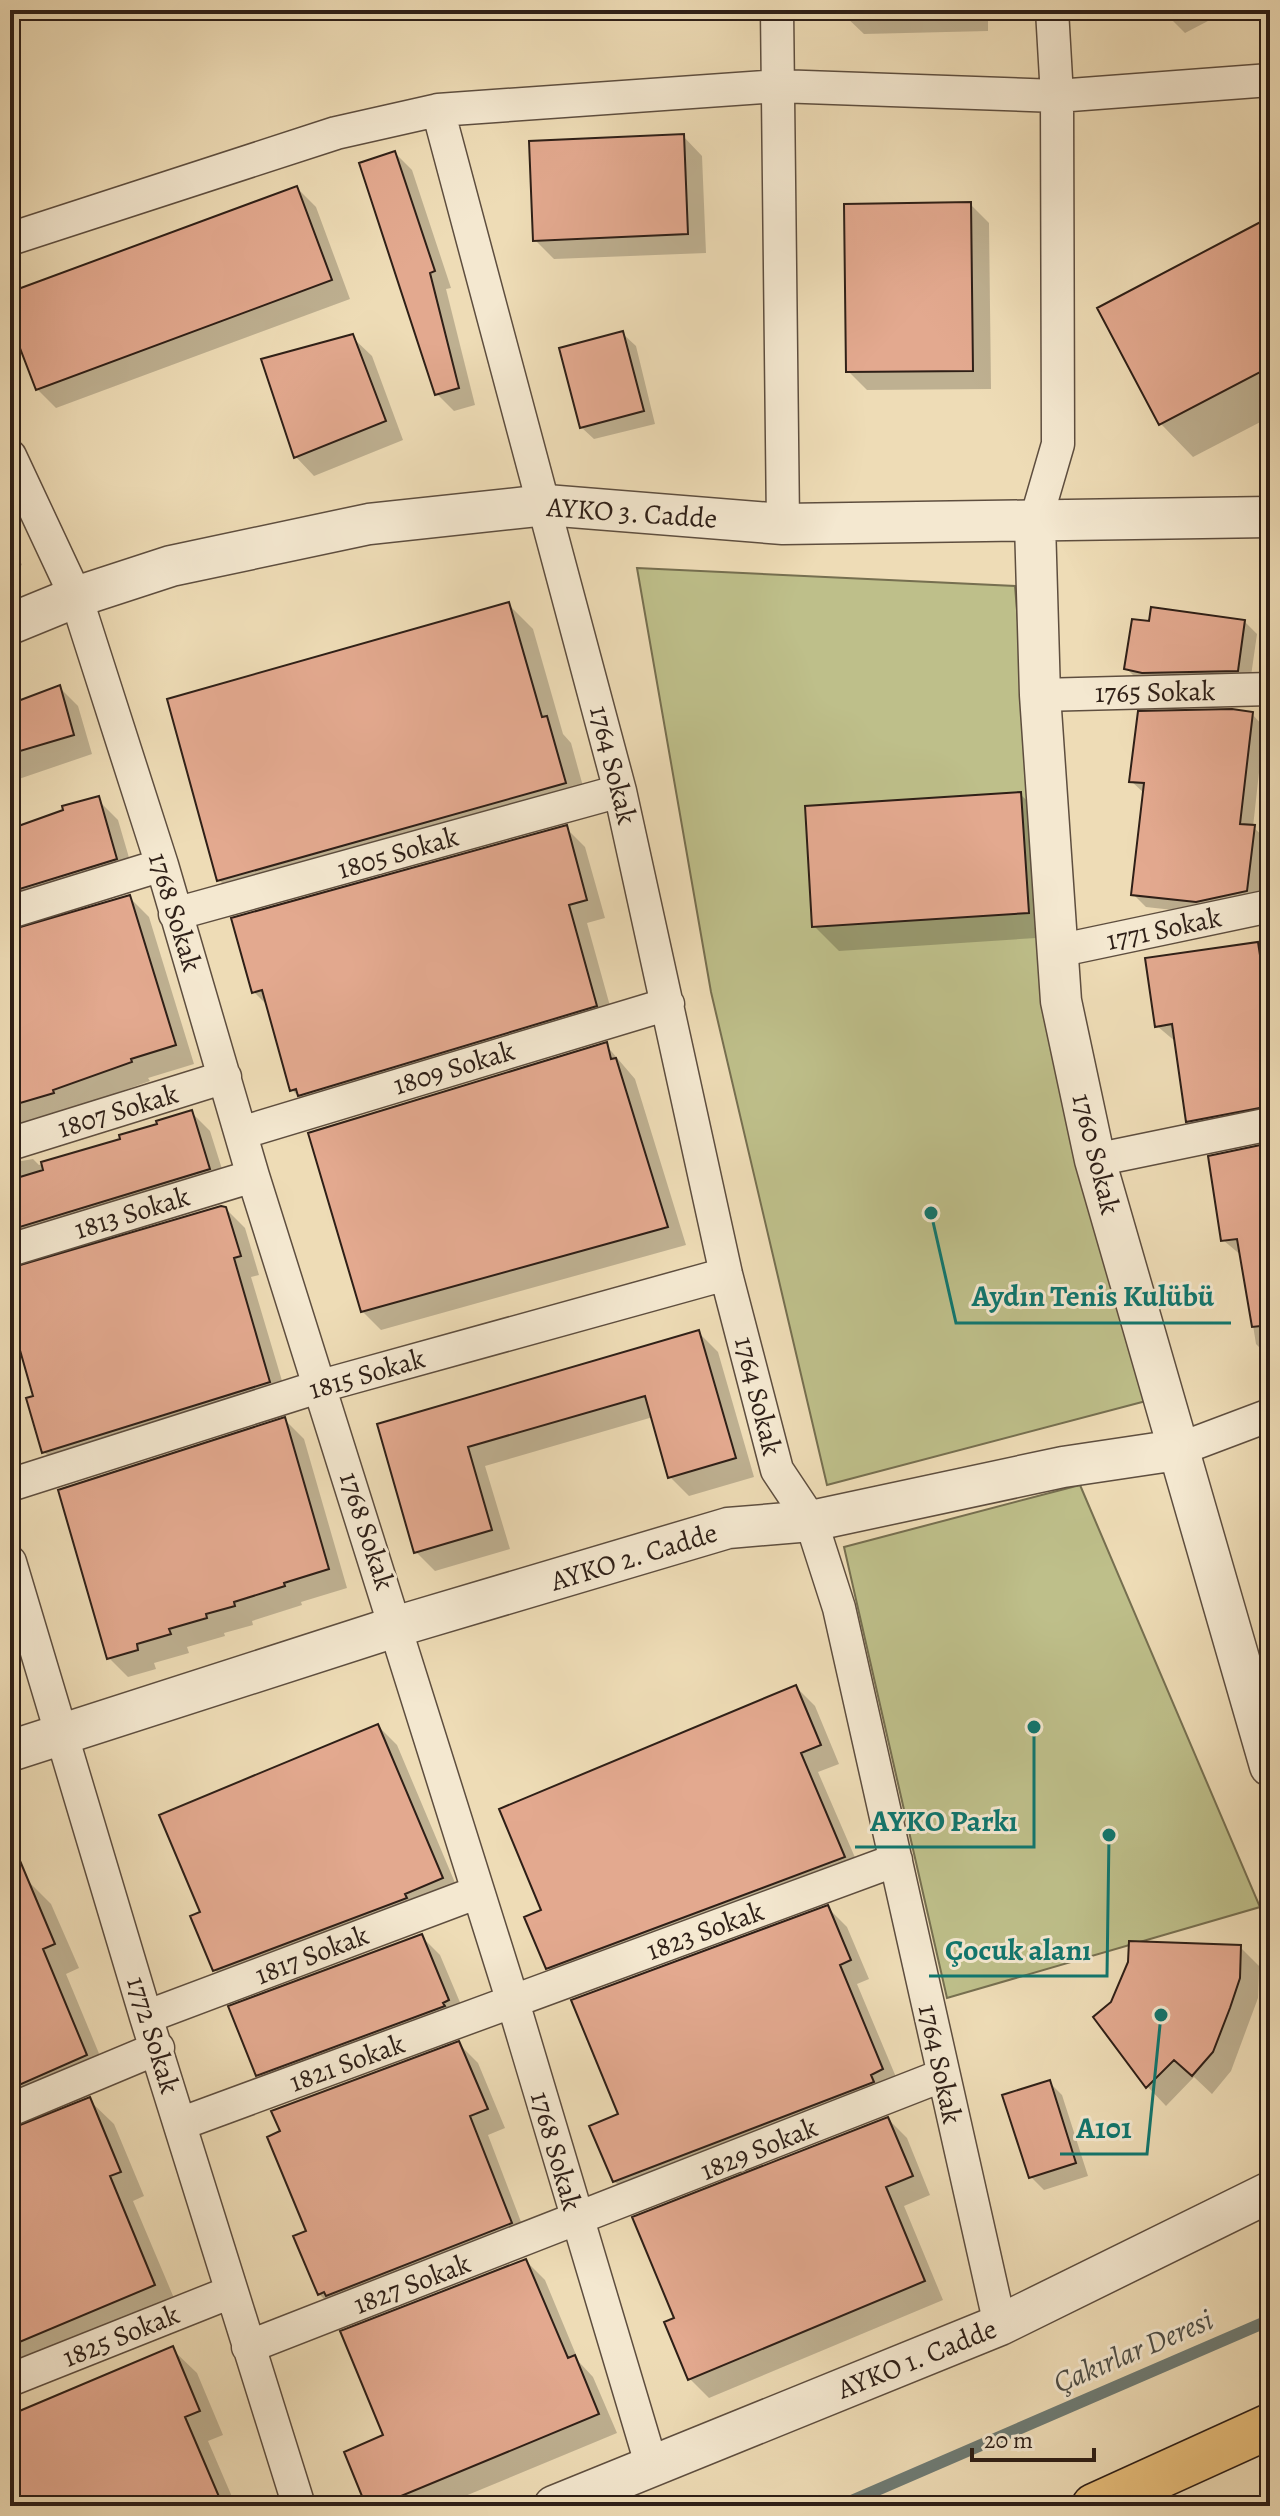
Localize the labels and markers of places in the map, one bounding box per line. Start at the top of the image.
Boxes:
callout: Aydın Tenis Kulübü [956,1269,1231,1323]
callout: AYKO Parkı [855,1793,1034,1847]
callout: Çocuk alanı [929,1922,1107,1976]
callout: A101 [1060,2100,1147,2154]

